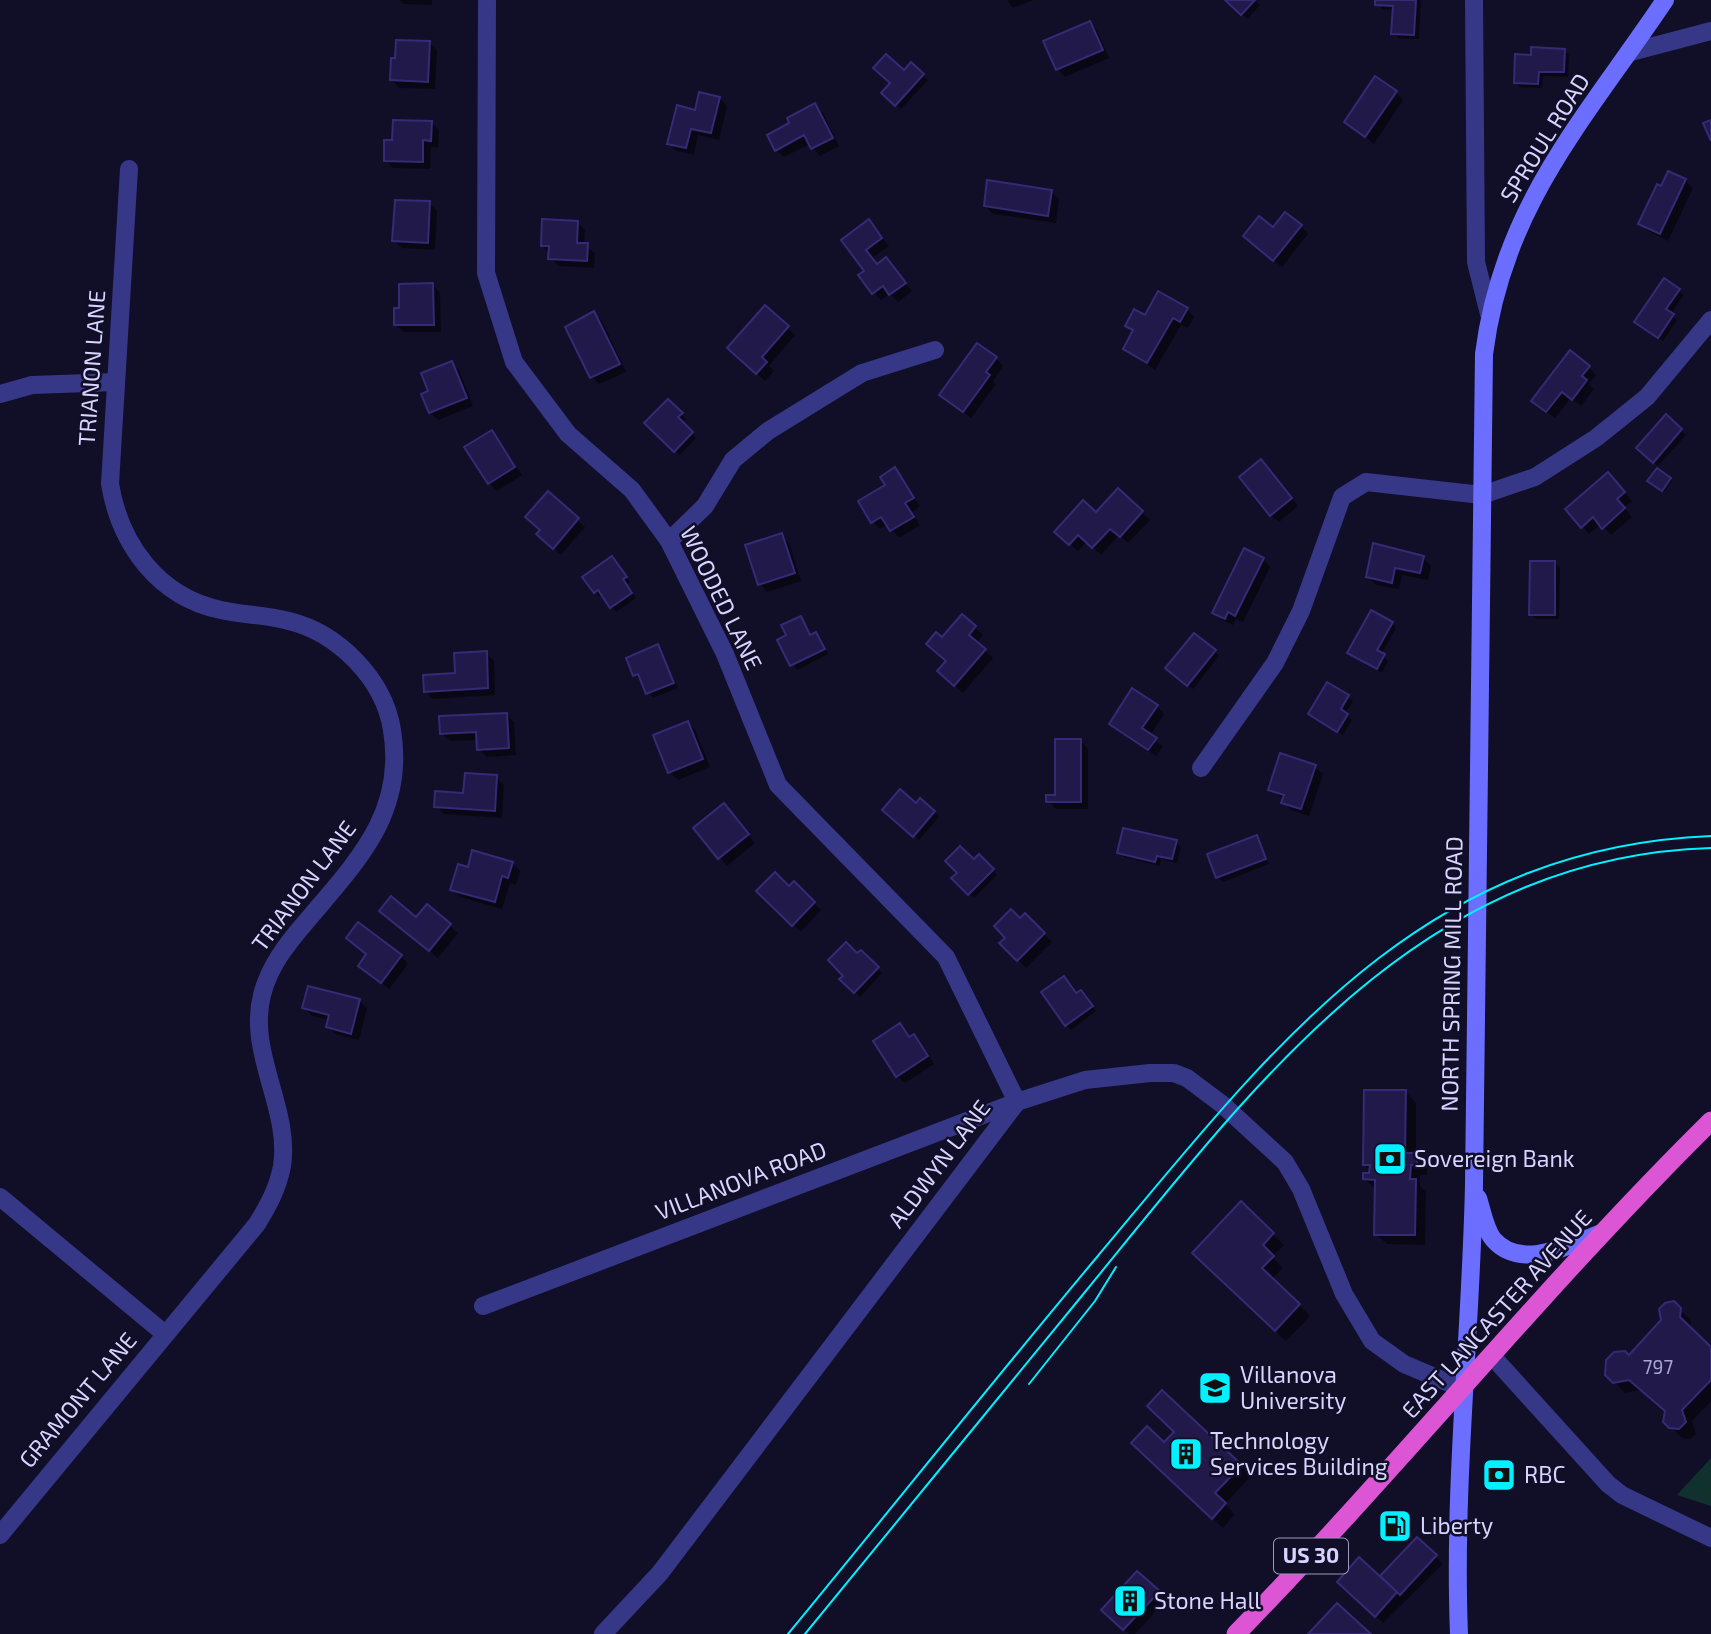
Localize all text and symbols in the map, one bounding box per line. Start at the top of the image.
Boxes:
street label: SPROUL ROAD [1493,68,1595,207]
street label: TRIANON LANE [72,289,110,447]
street label: WOODED LANE [675,521,769,674]
street label: TRIANON LANE [245,815,361,956]
street label: NORTH SPRING MILL ROAD [1435,836,1467,1112]
street label: ALDWYN LANE [881,1094,995,1233]
street label: VILLANOVA ROAD [651,1135,830,1225]
bank icon: Sovereign Bank [1371,1140,1409,1178]
place label: Sovereign Bank [1414,1144,1575,1172]
street label: EAST LANCASTER AVENUE [1395,1203,1597,1423]
street label: GRAMONT LANE [13,1326,142,1473]
house number: 797 [1643,1355,1673,1378]
place label: Villanova University [1240,1360,1346,1414]
school or university icon: Villanova University [1196,1369,1234,1407]
place label: Technology Services Building [1210,1426,1388,1480]
building icon: Technology Services Building [1167,1435,1205,1473]
bank icon: RBC [1480,1456,1518,1494]
place label: RBC [1524,1460,1566,1488]
fuel station icon: Liberty [1376,1507,1414,1545]
place label: Liberty [1420,1511,1493,1539]
road number: US 30 [1274,1538,1348,1574]
building icon: Stone Hall [1111,1582,1149,1620]
place label: Stone Hall [1154,1586,1261,1614]

